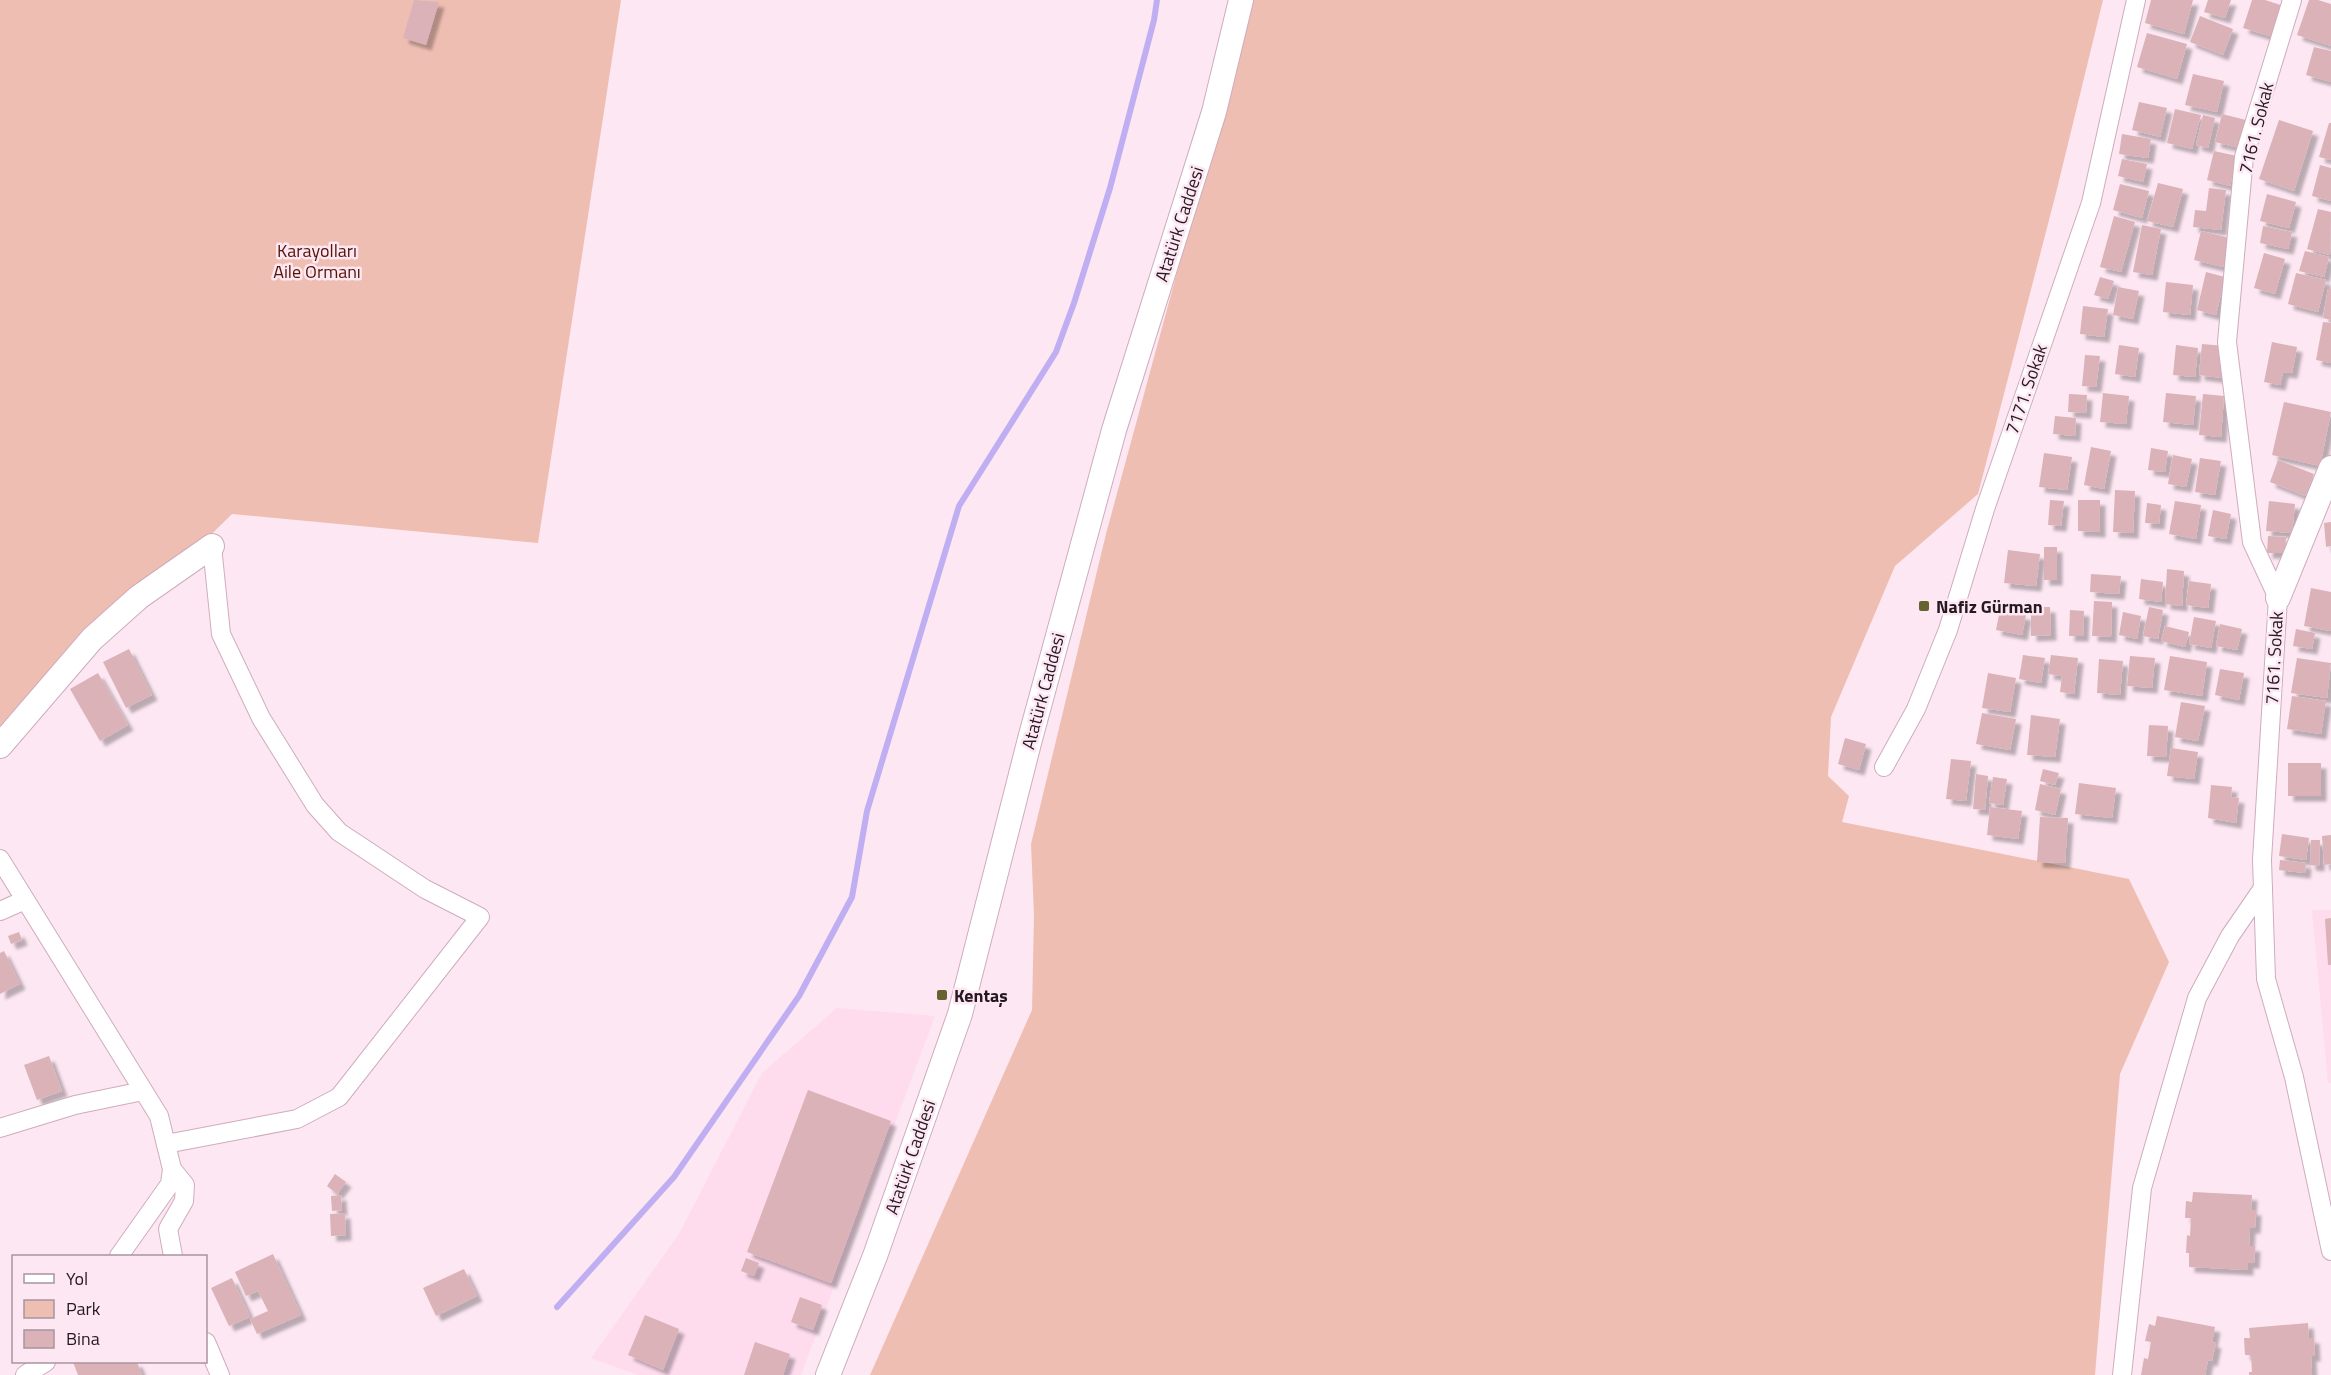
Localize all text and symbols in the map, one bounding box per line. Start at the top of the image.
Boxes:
street label: 7161. Sokak [2232,79,2281,177]
street label: Atatürk Caddesi [1148,163,1210,285]
park label: Karayolları Aile Ormanı [273,237,361,285]
street label: 7171. Sokak [1998,340,2054,438]
place label: Nafiz Gürman [1936,593,2043,620]
marker: Nafiz Gürman [1917,599,1931,613]
street label: 7161. Sokak [2258,610,2290,705]
street label: Atatürk Caddesi [1014,630,1072,752]
place label: Kentaş [954,982,1008,1009]
marker: Kentaş [935,988,949,1002]
street label: Atatürk Caddesi [878,1096,942,1218]
legend [12,1255,207,1363]
text: Yol [66,1265,88,1292]
text: Park [66,1295,101,1322]
text: Bina [66,1325,100,1352]

